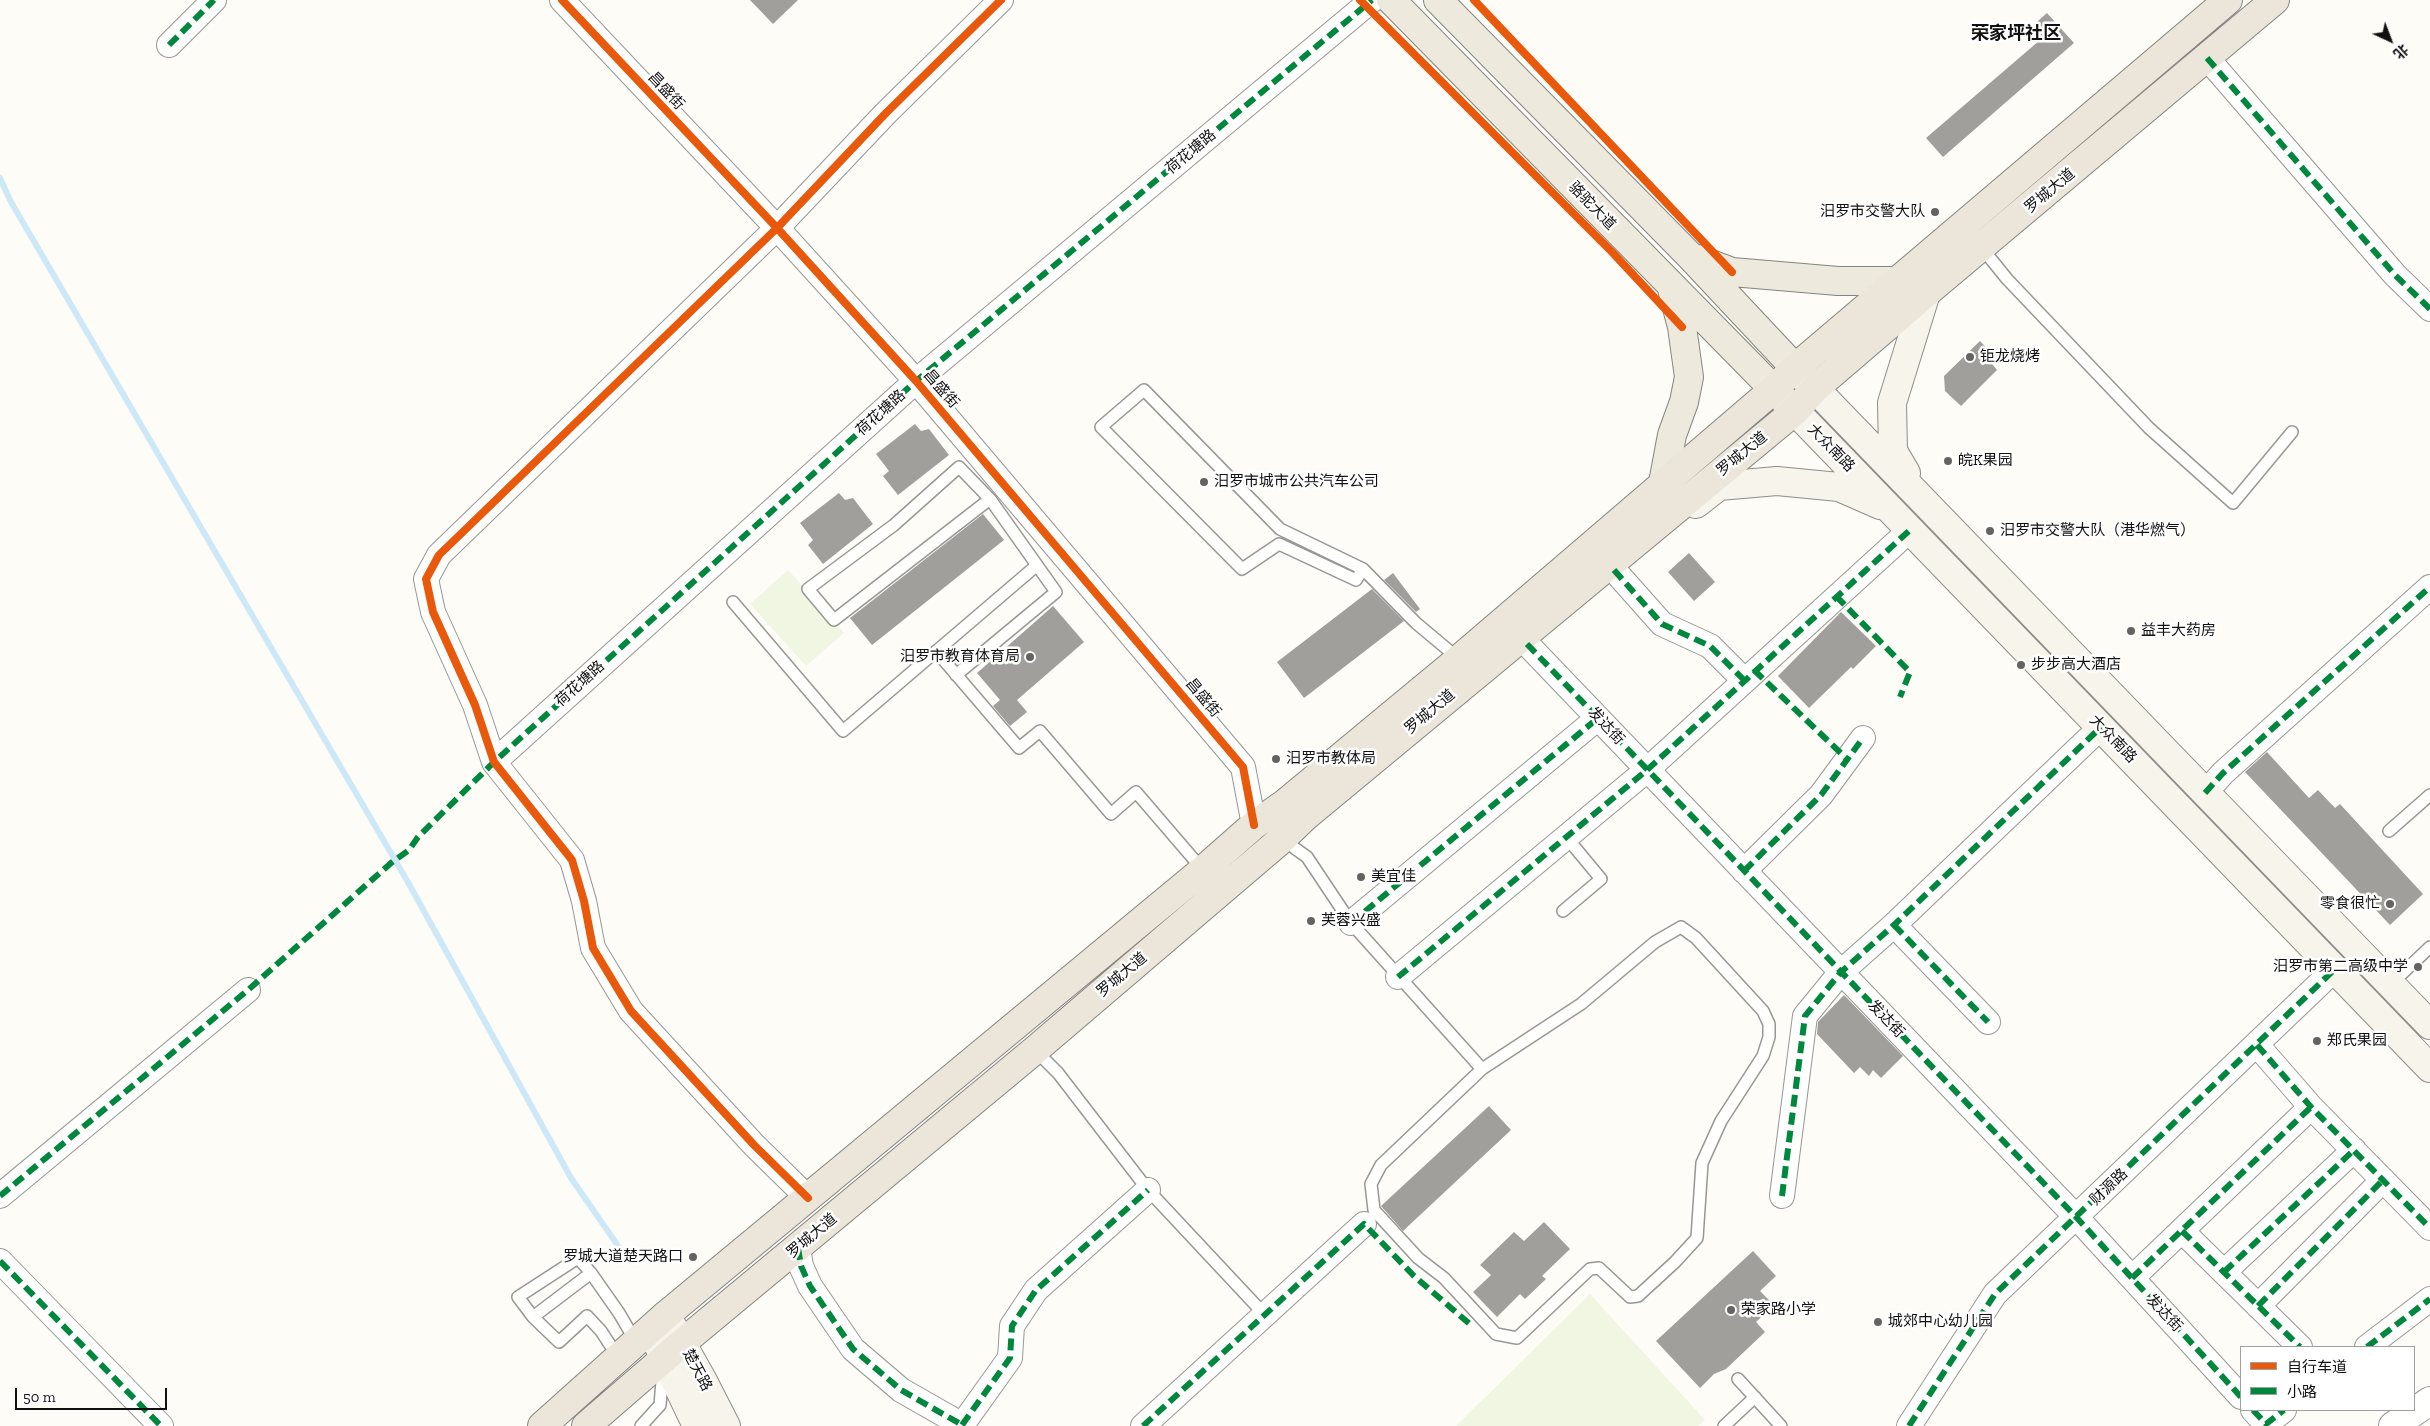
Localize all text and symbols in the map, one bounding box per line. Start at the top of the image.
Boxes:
north arrow [2365,15,2415,65]
district label: 荣家坪社区 [1971,23,2061,45]
text: 北 [2390,40,2411,62]
street label: 昌盛街 [644,68,688,114]
street label: 荷花塘路 [1162,126,1220,178]
street label: 罗城大道 [2021,165,2079,217]
street label: 骆驼大道 [1565,178,1619,234]
place label: 汨罗市交警大队 [1820,203,1925,221]
marker: 汨罗市交警大队 [1929,206,1941,218]
place label: 钜龙烧烤 [1980,348,2040,366]
marker: 钜龙烧烤 [1964,351,1976,363]
street label: 昌盛街 [919,366,963,412]
street label: 荷花塘路 [853,386,909,440]
street label: 大众南路 [1804,420,1858,476]
street label: 罗城大道 [1713,428,1771,480]
place label: 皖K果园 [1958,452,2013,470]
marker: 皖K果园 [1942,455,1954,467]
place label: 汨罗市城市公共汽车公司 [1214,473,1379,491]
marker: 汨罗市城市公共汽车公司 [1198,476,1210,488]
place label: 汨罗市交警大队（港华燃气） [2000,522,2195,540]
marker: 汨罗市交警大队（港华燃气） [1984,525,1996,537]
place label: 益丰大药房 [2141,622,2216,640]
marker: 益丰大药房 [2125,625,2137,637]
place label: 汨罗市教育体育局 [900,648,1020,666]
marker: 汨罗市教育体育局 [1024,651,1036,663]
place label: 步步高大酒店 [2031,656,2121,674]
street label: 荷花塘路 [552,657,608,711]
marker: 步步高大酒店 [2015,659,2027,671]
street label: 昌盛街 [1182,675,1224,721]
street label: 罗城大道 [1401,686,1459,738]
street label: 发达街 [1584,703,1628,749]
street label: 大众南路 [2086,711,2140,767]
place label: 汨罗市教体局 [1286,750,1376,768]
marker: 汨罗市教体局 [1270,753,1282,765]
place label: 美宜佳 [1371,868,1416,886]
marker: 美宜佳 [1355,871,1367,883]
place label: 零食很忙 [2320,895,2380,913]
marker: 零食很忙 [2384,898,2396,910]
place label: 芙蓉兴盛 [1321,912,1381,930]
marker: 芙蓉兴盛 [1305,915,1317,927]
street label: 罗城大道 [1093,949,1151,1001]
place label: 汨罗市第二高级中学 [2273,958,2408,976]
marker: 汨罗市第二高级中学 [2412,961,2424,973]
street label: 发达街 [1864,997,1908,1041]
place label: 郑氏果园 [2327,1032,2387,1050]
marker: 郑氏果园 [2311,1035,2323,1047]
street label: 财源路 [2087,1165,2131,1209]
street label: 罗城大道 [783,1210,841,1262]
place label: 罗城大道楚天路口 [563,1248,683,1266]
marker: 罗城大道楚天路口 [687,1251,699,1263]
street label: 发达街 [2142,1290,2186,1336]
place label: 荣家路小学 [1741,1301,1816,1319]
marker: 荣家路小学 [1725,1304,1737,1316]
place label: 城郊中心幼儿园 [1888,1313,1993,1331]
marker: 城郊中心幼儿园 [1872,1316,1884,1328]
street label: 楚天路 [678,1346,716,1394]
legend [2240,1346,2415,1411]
text: 自行车道 [2287,1358,2347,1376]
scale bar [18,1378,170,1410]
text: 小路 [2287,1383,2317,1401]
text: 50 m [23,1388,56,1406]

